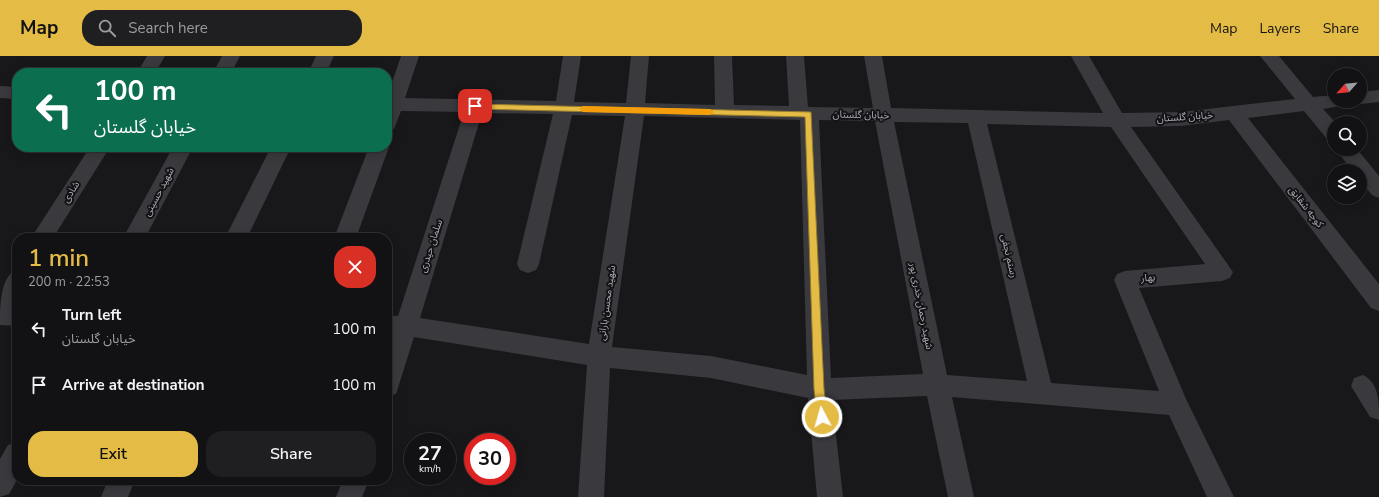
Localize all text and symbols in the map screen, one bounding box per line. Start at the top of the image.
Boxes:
search box [82,10,362,46]
text: Map [20,15,58,41]
icon: search [96,17,118,39]
text: Search here [128,18,208,38]
text: Map [1210,19,1237,38]
text: Layers [1259,19,1301,38]
text: Share [1323,19,1359,38]
north arrow [1327,68,1367,108]
map controls [1327,68,1367,204]
text: 100 m [94,72,177,110]
icon: left [28,84,80,136]
pin [458,89,492,123]
icon: arrive [464,95,486,117]
street label: خیابان گلستان [833,108,890,122]
street label: خیابان گلستان [1156,108,1214,126]
text: خیابان گلستان [94,115,196,139]
button: search [1327,116,1367,156]
button: layers [1327,164,1367,204]
street label: شهید حسینی [140,165,178,219]
street label: شادی [59,178,83,206]
street label: کوچه شقایق [1285,183,1327,231]
street label: سلمان حیدری [416,217,446,274]
street label: رستم نجفی [997,233,1021,280]
text: 1 min [28,242,89,274]
button: close [334,246,376,288]
street label: شهید رحمان خدری پور [906,260,936,351]
street label: شهید محسن بارانی [595,264,619,342]
street label: بهار [1139,270,1156,286]
text: 200 m · 22:53 [28,273,110,291]
text: Turn left [62,305,121,325]
icon: left [28,318,50,340]
text: 100 m [332,319,376,339]
text: خیابان گلستان [62,330,136,348]
icon: arrive [28,374,50,396]
text: Arrive at destination [62,375,205,395]
text: 100 m [332,375,376,395]
position arrow [801,396,843,438]
button: Exit [28,431,198,477]
button: Share [206,431,376,477]
speed limit sign: 30 [464,433,516,485]
text: 27 [418,440,442,467]
text: km/h [419,462,441,476]

